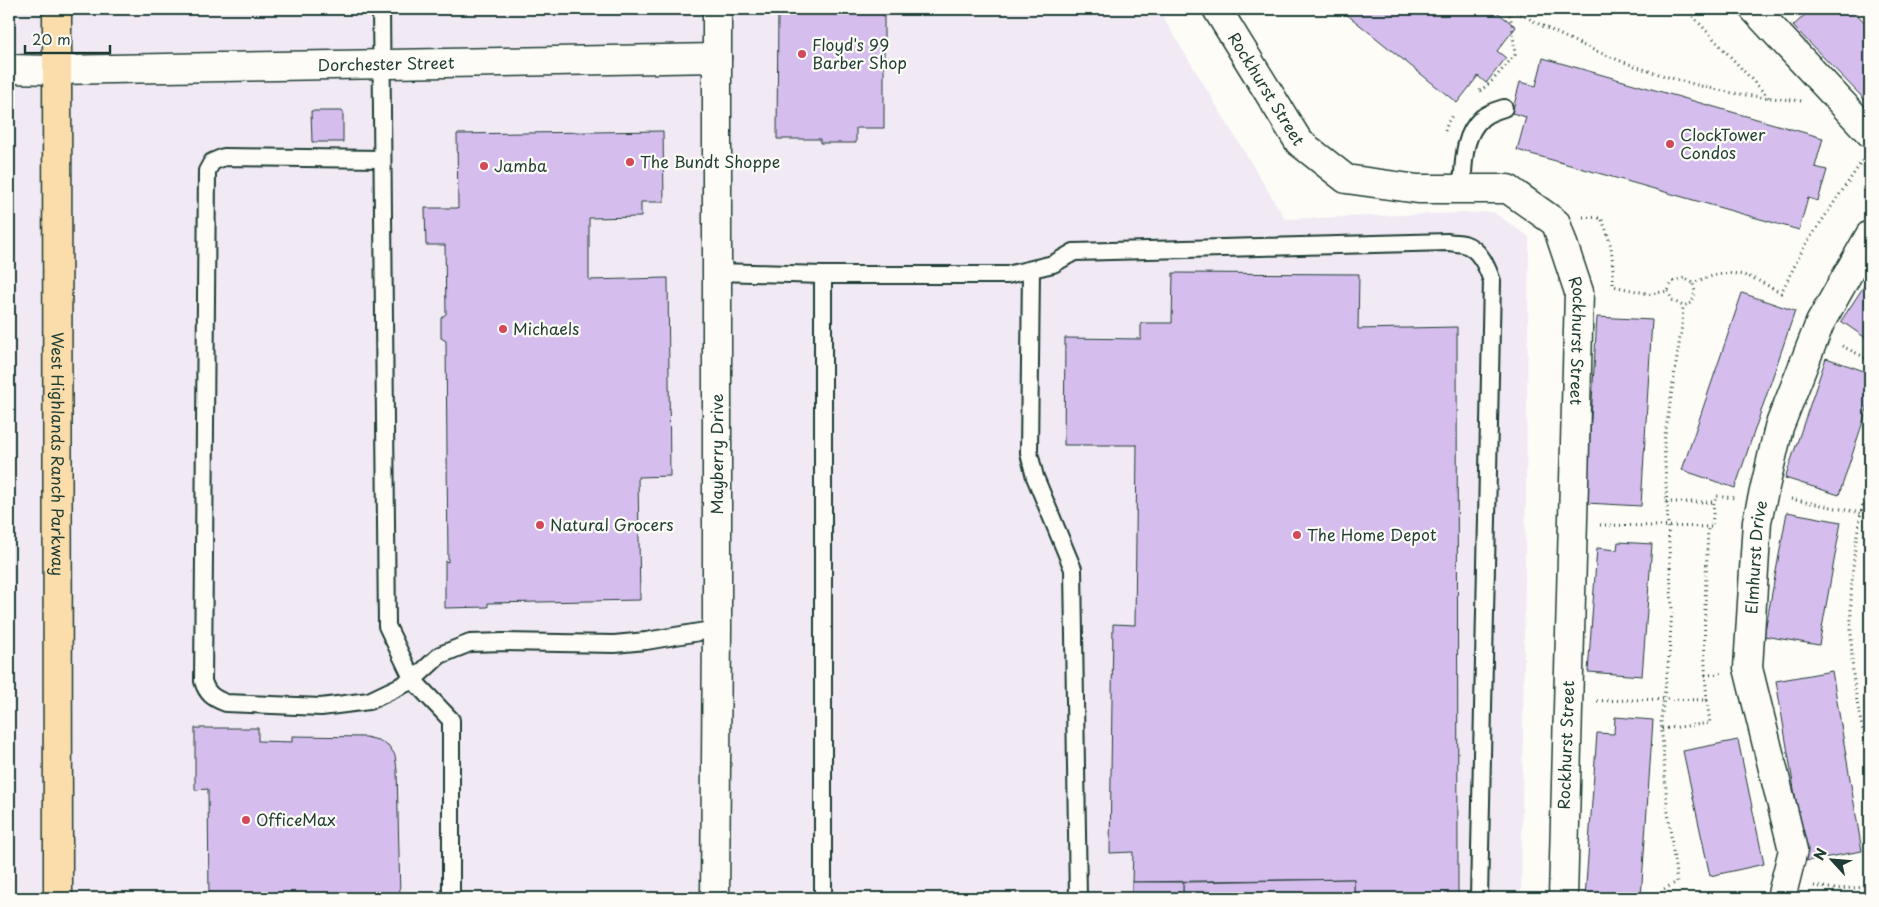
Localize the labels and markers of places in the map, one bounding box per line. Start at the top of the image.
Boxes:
place label: Floyd's 99 Barber Shop [812,32,907,74]
marker: Floyd's 99 Barber Shop [796,48,808,60]
place label: ClockTower Condos [1680,122,1766,164]
marker: ClockTower Condos [1664,138,1676,150]
place label: The Bundt Shoppe [640,149,780,173]
place label: Jamba [494,153,547,177]
marker: The Bundt Shoppe [624,156,636,168]
marker: Jamba [478,160,490,172]
place label: Michaels [513,316,579,340]
marker: Michaels [497,323,509,335]
place label: Natural Grocers [550,512,673,536]
marker: Natural Grocers [534,519,546,531]
place label: The Home Depot [1307,522,1437,546]
marker: The Home Depot [1291,529,1303,541]
place label: OfficeMax [256,807,336,831]
marker: OfficeMax [240,814,252,826]

